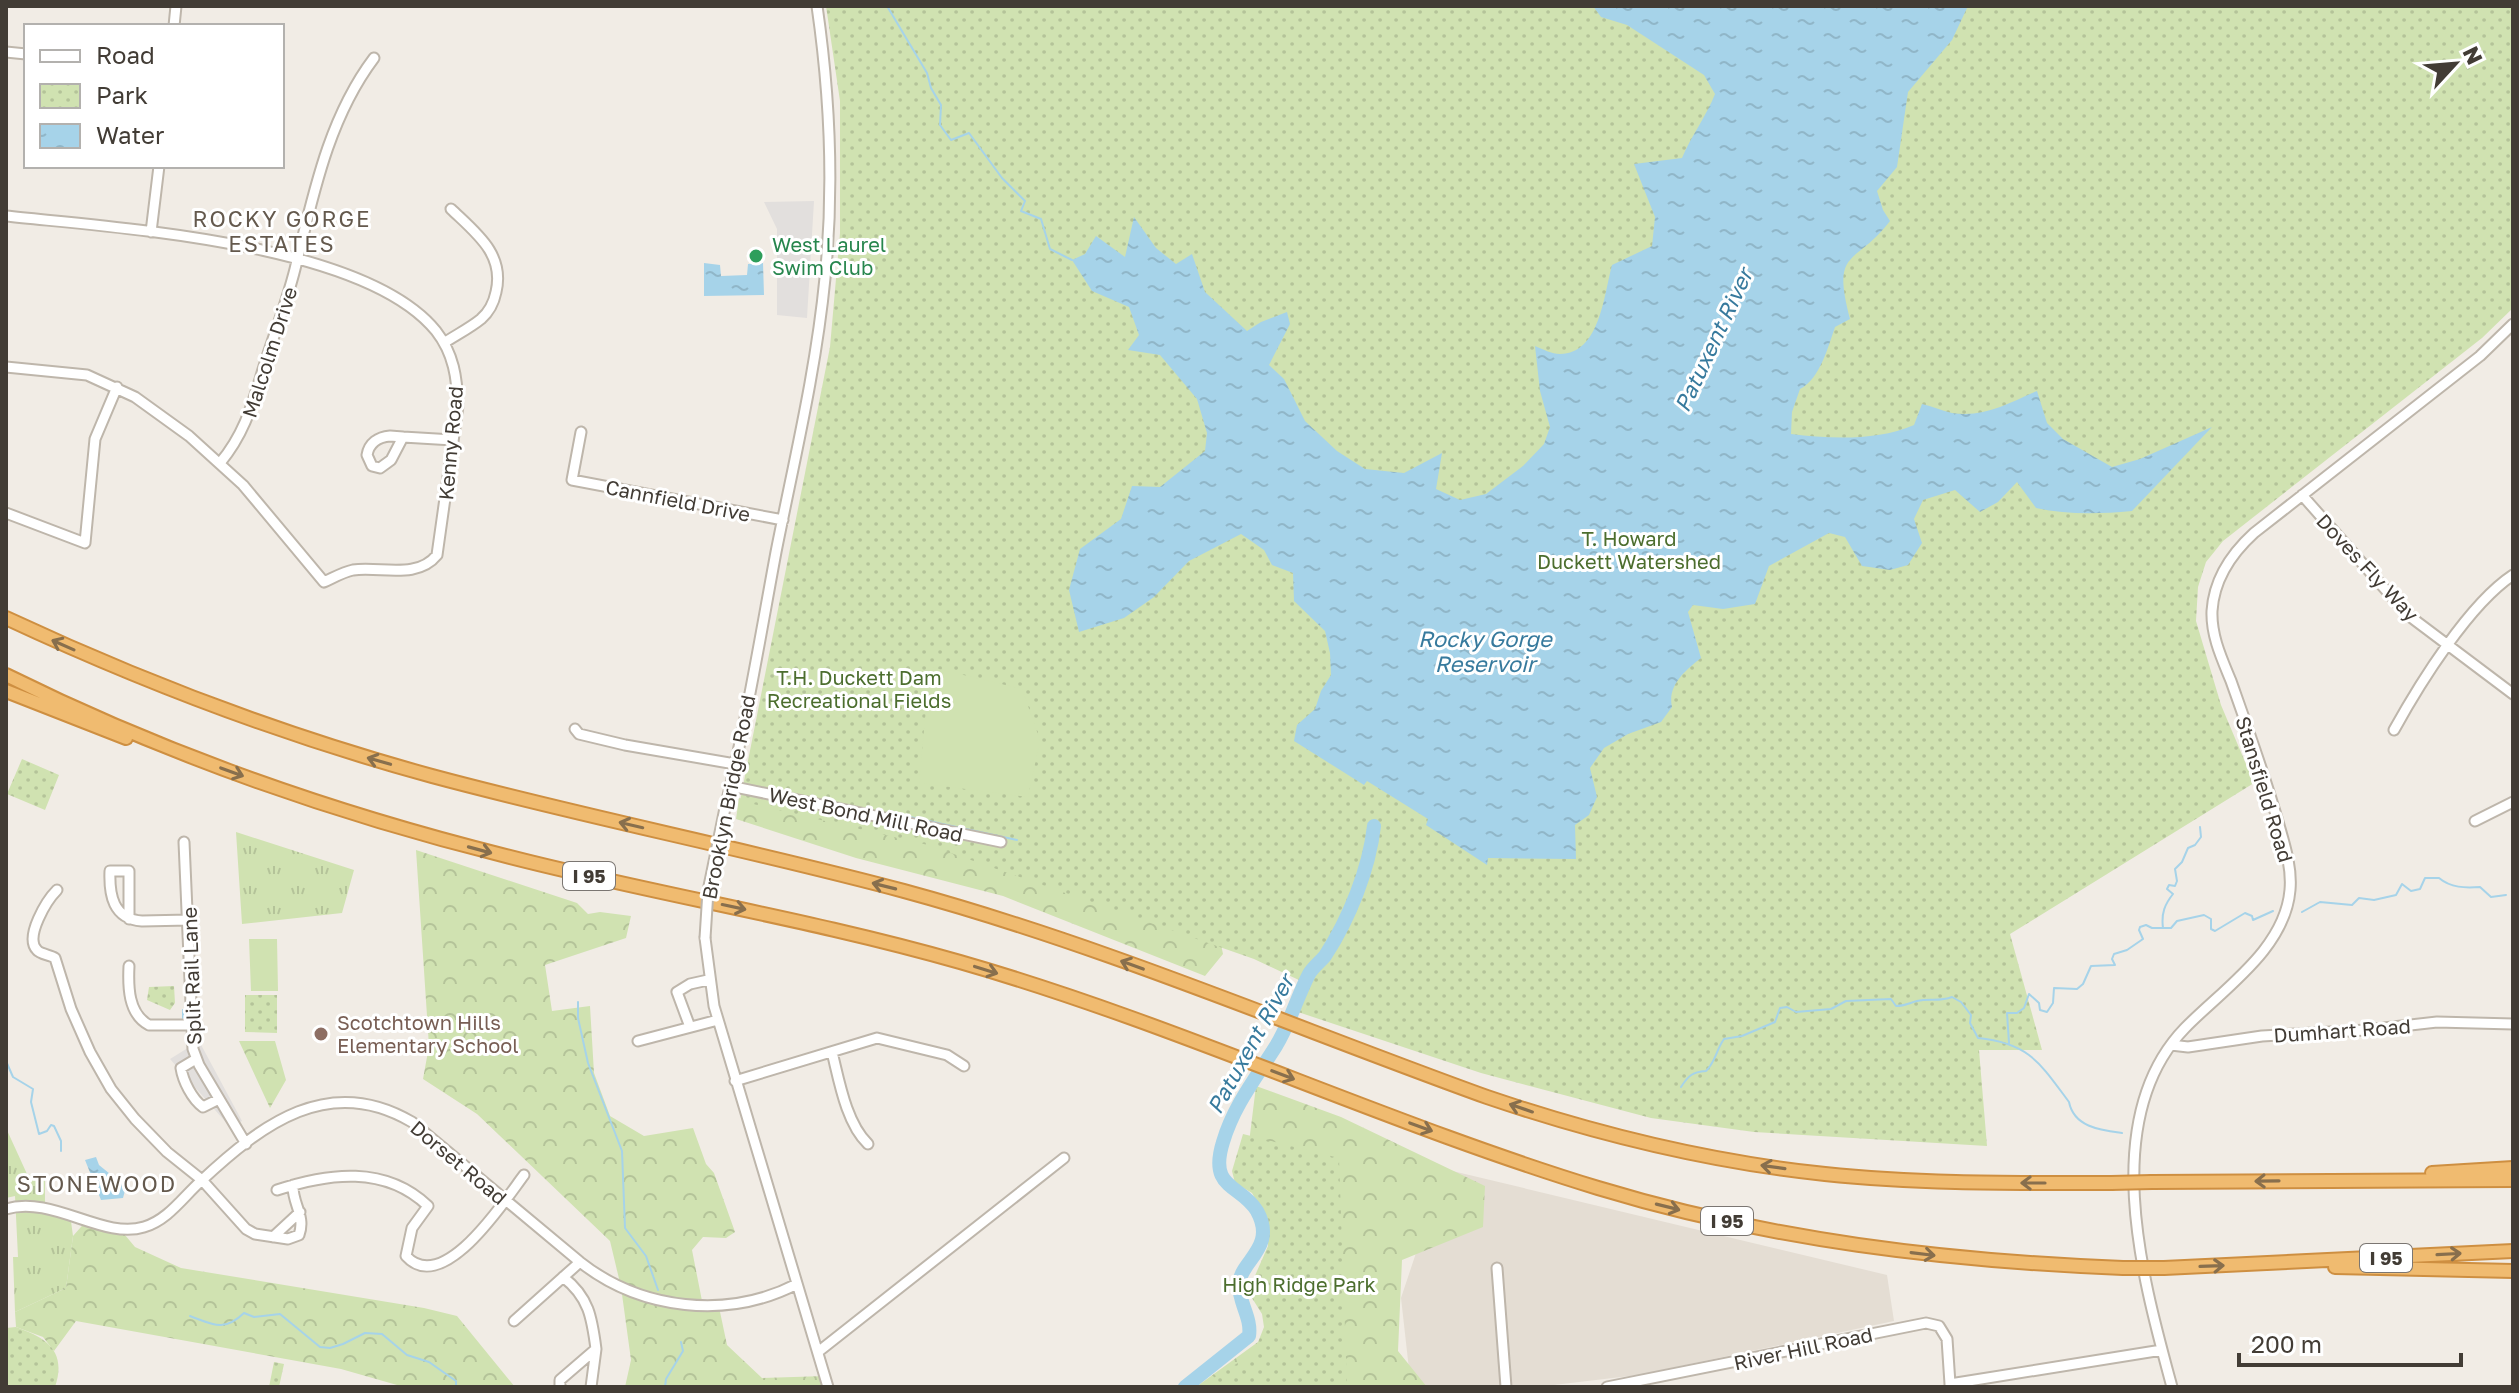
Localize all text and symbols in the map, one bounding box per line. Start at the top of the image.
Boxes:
legend [24,24,284,168]
north arrow [2415,24,2495,104]
text: Road [96,40,155,69]
text: N [2458,42,2489,68]
text: Park [96,80,148,109]
text: Water [96,120,164,149]
district label: ROCKY GORGE ESTATES [193,205,371,257]
place label: West Laurel Swim Club [772,232,886,279]
marker: West Laurel Swim Club [747,247,765,265]
water label: Patuxent River [1668,261,1759,416]
street label: Malcolm Drive [237,283,301,421]
street label: Kenny Road [433,385,467,501]
street label: Cannfield Drive [604,474,752,526]
street label: Doves Fly Way [2312,508,2424,626]
park label: T. Howard Duckett Watershed [1537,526,1721,573]
water label: Rocky Gorge Reservoir [1418,625,1554,677]
one-way arrow [52,636,76,651]
park label: T.H. Duckett Dam Recreational Fields [767,665,951,712]
street label: Brooklyn Bridge Road [696,693,760,901]
street label: Stansfield Road [2231,713,2299,865]
one-way arrow [367,753,393,768]
one-way arrow [219,766,244,780]
street label: West Bond Mill Road [767,782,965,846]
one-way arrow [619,816,645,831]
one-way arrow [467,843,493,858]
road number: I 95 [563,862,615,890]
one-way arrow [872,878,897,893]
one-way arrow [720,900,746,915]
street label: Split Rail Lane [177,907,205,1045]
one-way arrow [1120,957,1145,971]
one-way arrow [972,963,998,978]
water label: Patuxent River [1201,967,1301,1118]
place label: Scotchtown Hills Elementary School [337,1010,519,1057]
street label: Dumhart Road [2273,1013,2411,1047]
marker: Scotchtown Hills Elementary School [312,1025,330,1043]
one-way arrow [1270,1069,1295,1083]
one-way arrow [1508,1100,1533,1115]
street label: Dorset Road [406,1115,512,1209]
one-way arrow [1408,1121,1432,1135]
one-way arrow [1761,1159,1787,1174]
district label: STONEWOOD [17,1170,177,1197]
one-way arrow [2254,1173,2281,1189]
one-way arrow [2020,1175,2047,1191]
one-way arrow [1654,1200,1680,1215]
road number: I 95 [1701,1207,1753,1235]
road number: I 95 [2360,1244,2412,1272]
one-way arrow [2435,1246,2462,1261]
one-way arrow [1909,1247,1936,1262]
one-way arrow [2198,1259,2225,1274]
park label: High Ridge Park [1222,1272,1376,1296]
scale bar [2239,1317,2461,1367]
street label: River Hill Road [1731,1322,1875,1374]
text: 200 m [2251,1329,2322,1358]

